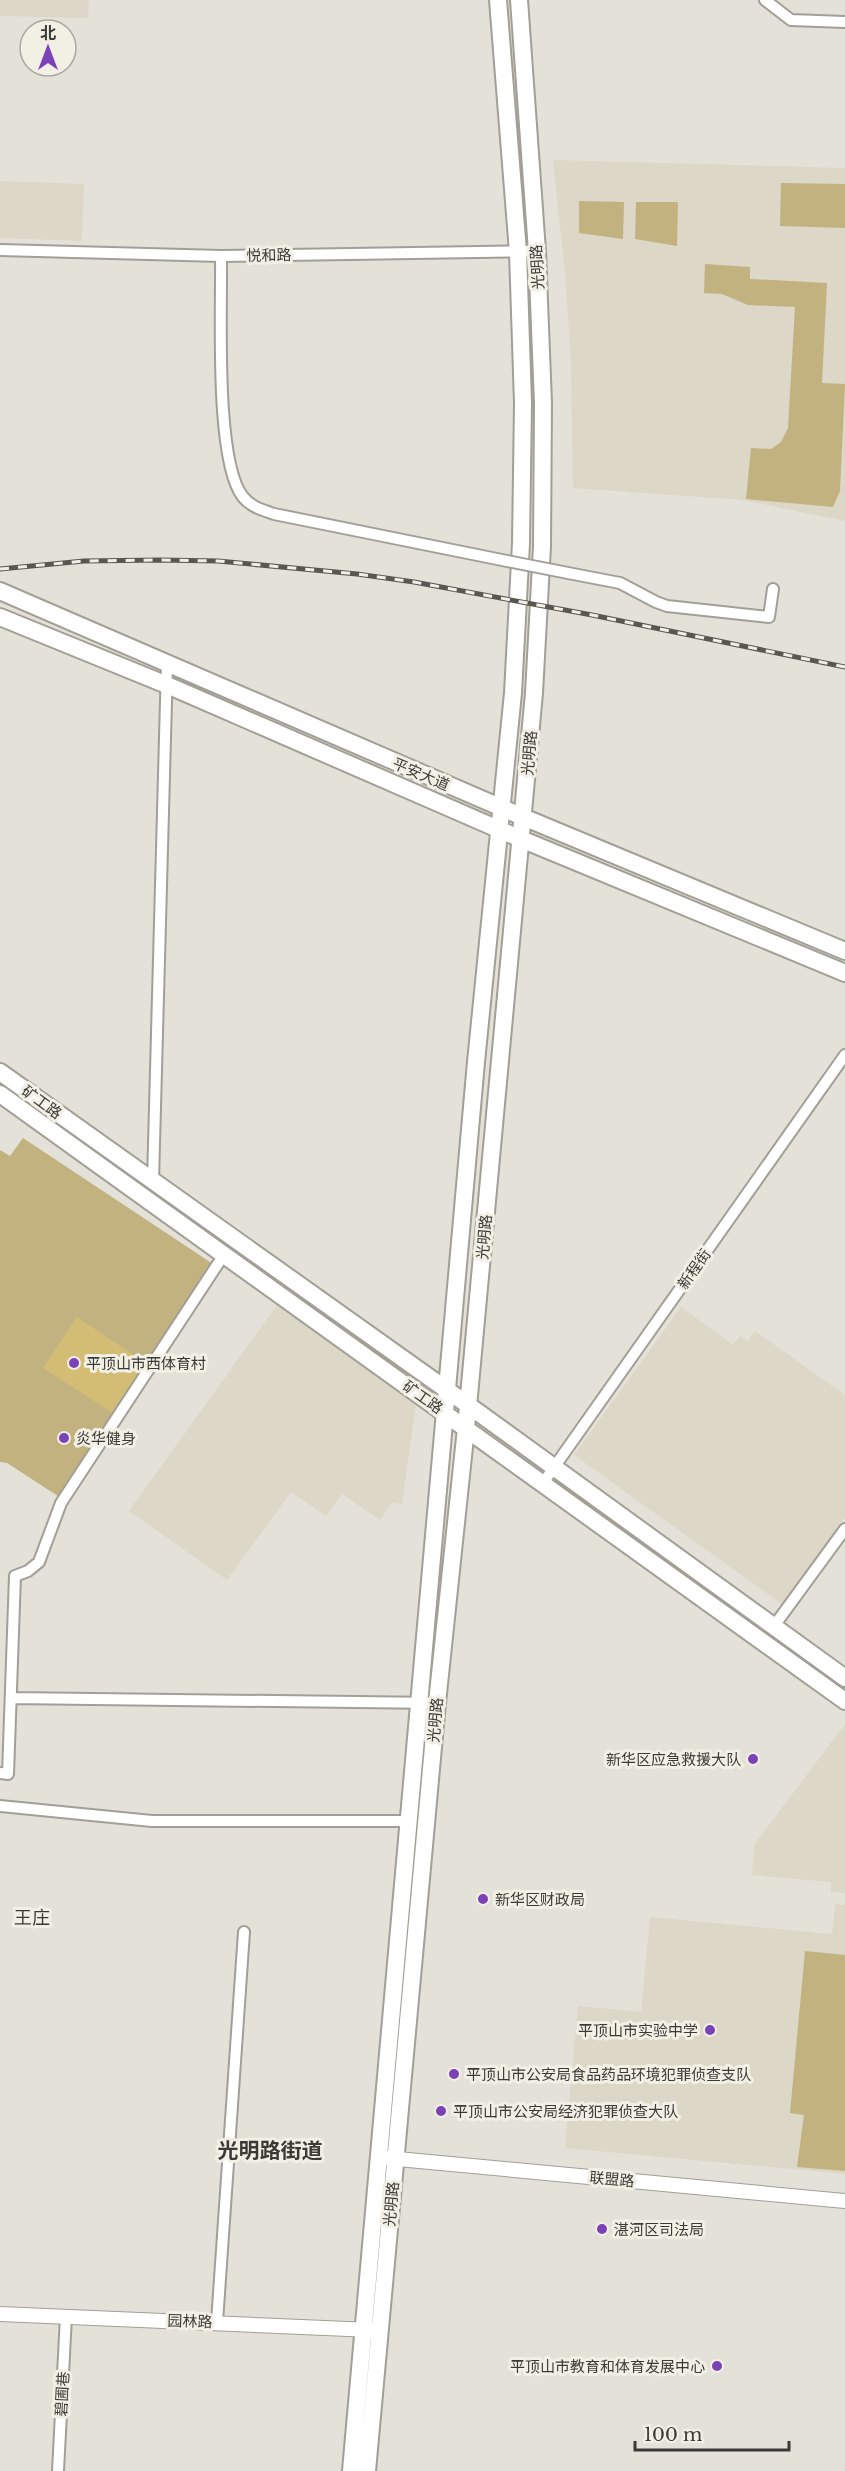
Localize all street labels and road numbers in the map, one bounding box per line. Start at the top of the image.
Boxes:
street label: 光明路 [526,244,548,290]
street label: 悦和路 [246,245,292,265]
street label: 光明路 [518,730,540,776]
street label: 平安大道 [390,754,452,794]
street label: 矿工路 [18,1081,66,1123]
street label: 光明路 [473,1214,495,1260]
street label: 新程街 [673,1245,715,1293]
street label: 矿工路 [399,1376,447,1418]
street label: 光明路 [424,1697,446,1743]
street label: 联盟路 [589,2168,635,2190]
street label: 光明路 [380,2181,402,2227]
street label: 园林路 [167,2311,213,2331]
street label: 碧圃巷 [51,2371,73,2417]

